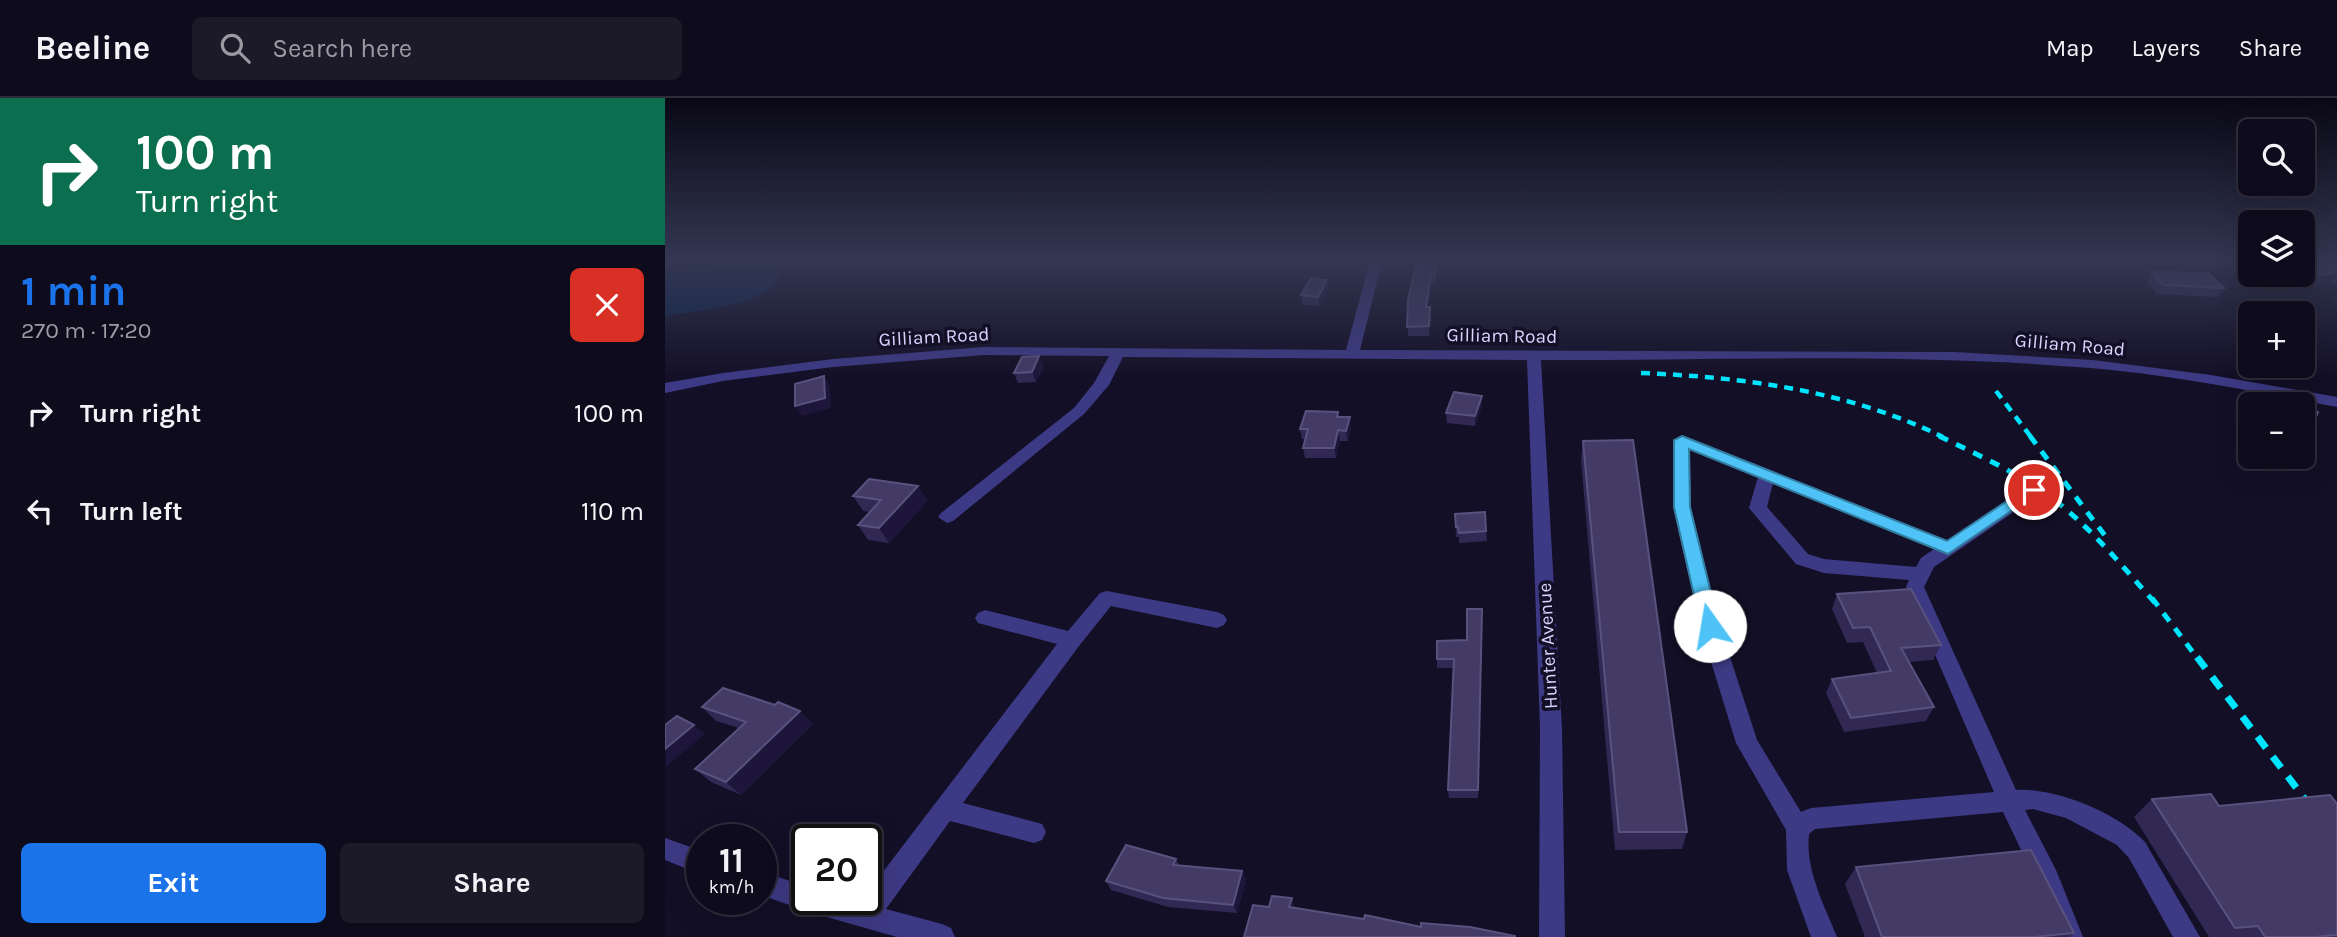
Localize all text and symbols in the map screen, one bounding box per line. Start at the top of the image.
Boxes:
search box [192,17,682,80]
text: Beeline [35,29,150,67]
icon: search [216,29,254,67]
text: Search here [272,33,412,64]
text: Map [2046,34,2094,62]
text: Layers [2132,34,2201,62]
text: Share [2239,34,2302,62]
map controls [2238,119,2315,469]
button: search [2238,119,2315,196]
text: 100 m [136,124,274,181]
icon: right [21,126,112,217]
text: Turn right [136,183,278,220]
button: layers [2238,210,2315,287]
text: 1 min [21,266,126,316]
button: close [570,268,644,342]
button: + [2238,301,2315,378]
text: 270 m · 17:20 [21,317,151,344]
street label: Gilliam Road [878,323,990,351]
street label: Gilliam Road [1446,324,1558,348]
street label: Gilliam Road [2014,329,2126,361]
button: − [2238,392,2315,469]
icon: right [21,394,59,432]
text: Turn right [80,398,201,429]
text: 100 m [574,398,644,429]
pin [2004,460,2064,520]
icon: arrive [2015,471,2053,509]
icon: left [21,492,59,530]
text: Turn left [80,496,182,527]
text: 110 m [581,496,644,527]
street label: Hunter Avenue [1534,582,1562,710]
position arrow [1673,589,1747,663]
speed limit sign: 20 [791,824,882,915]
text: 11 [719,840,744,881]
button: Exit [21,843,326,923]
button: Share [340,843,644,923]
text: km/h [709,876,754,898]

